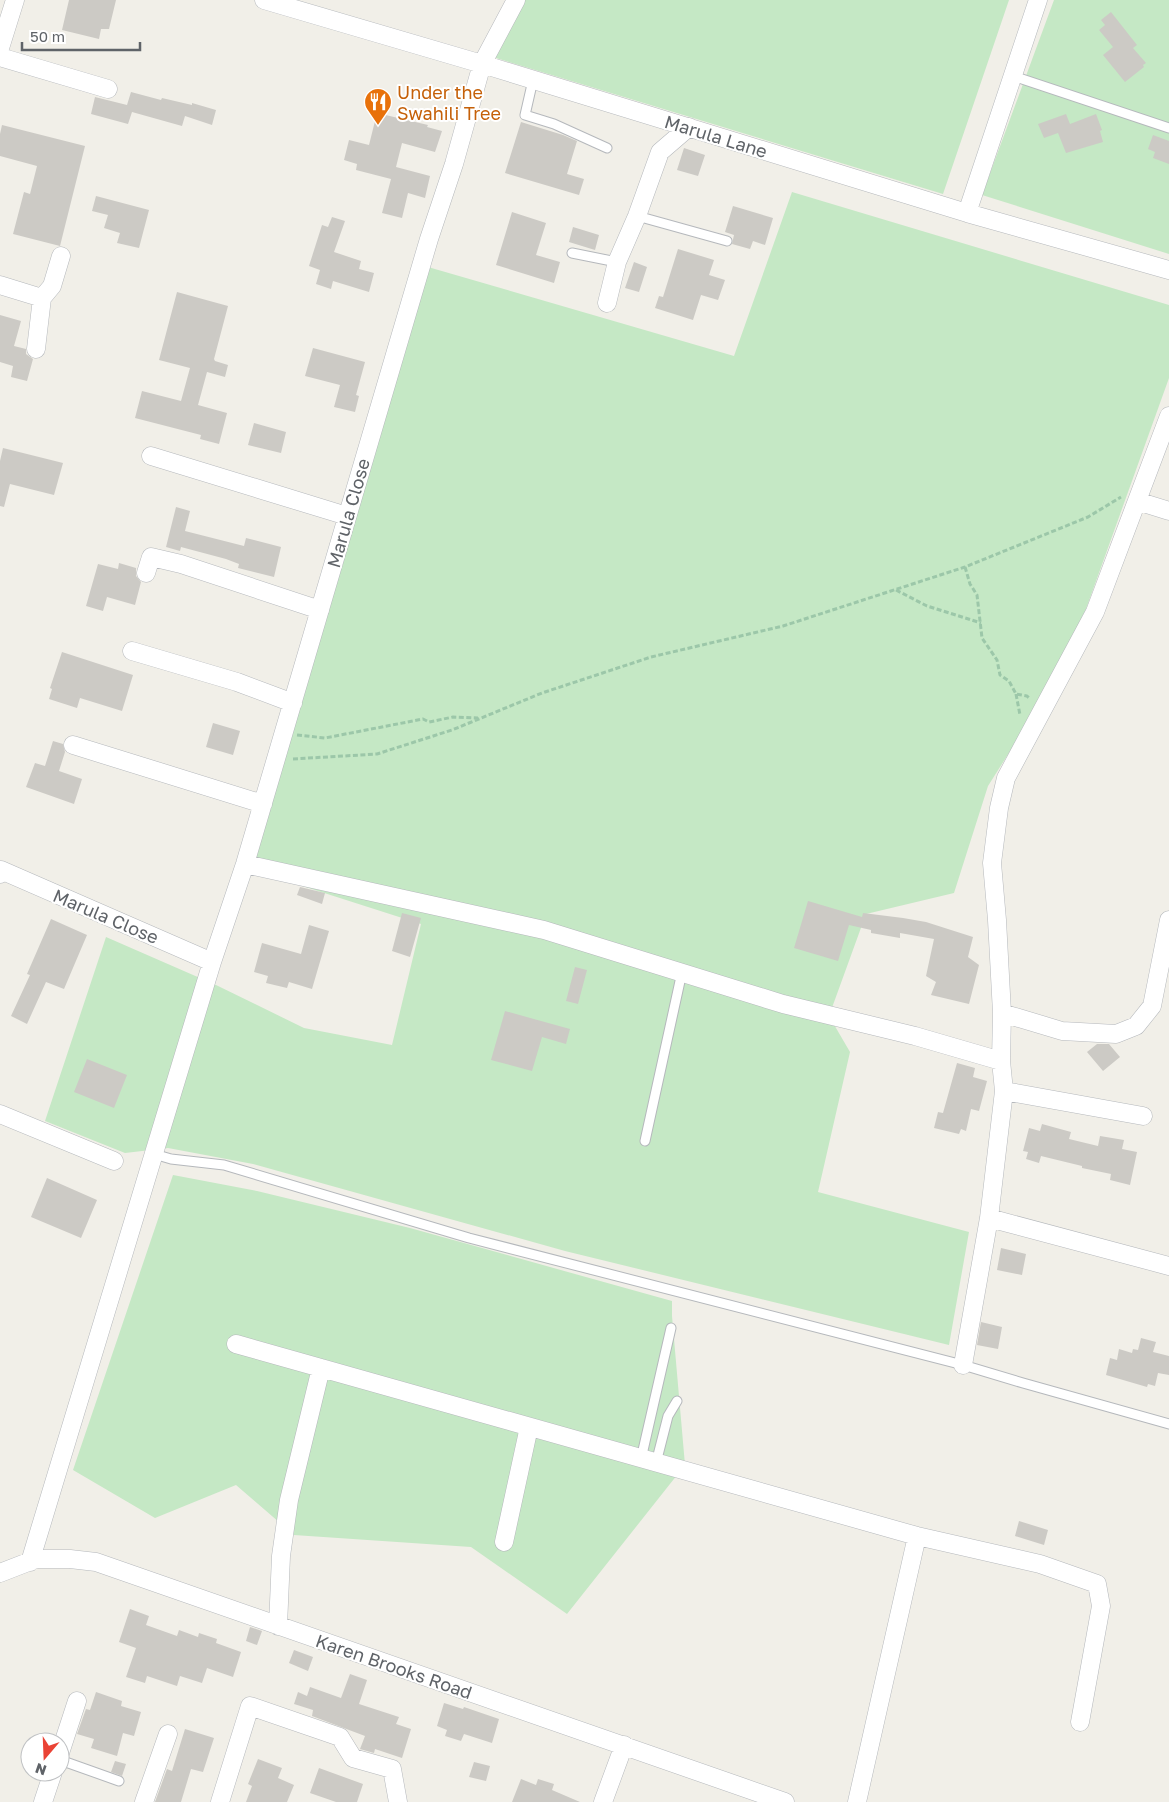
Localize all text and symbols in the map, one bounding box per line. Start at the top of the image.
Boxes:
scale bar [22,20,140,52]
text: 50 m [30,27,65,45]
place label: Under the Swahili Tree [397,81,501,124]
restaurant icon: Under the Swahili Tree [363,87,393,126]
street label: Marula Lane [662,110,770,162]
street label: Marula Close [322,456,374,570]
street label: Marula Close [50,884,162,948]
street label: Karen Brooks Road [313,1629,475,1703]
north arrow [20,1732,70,1782]
text: N [33,1760,48,1780]

